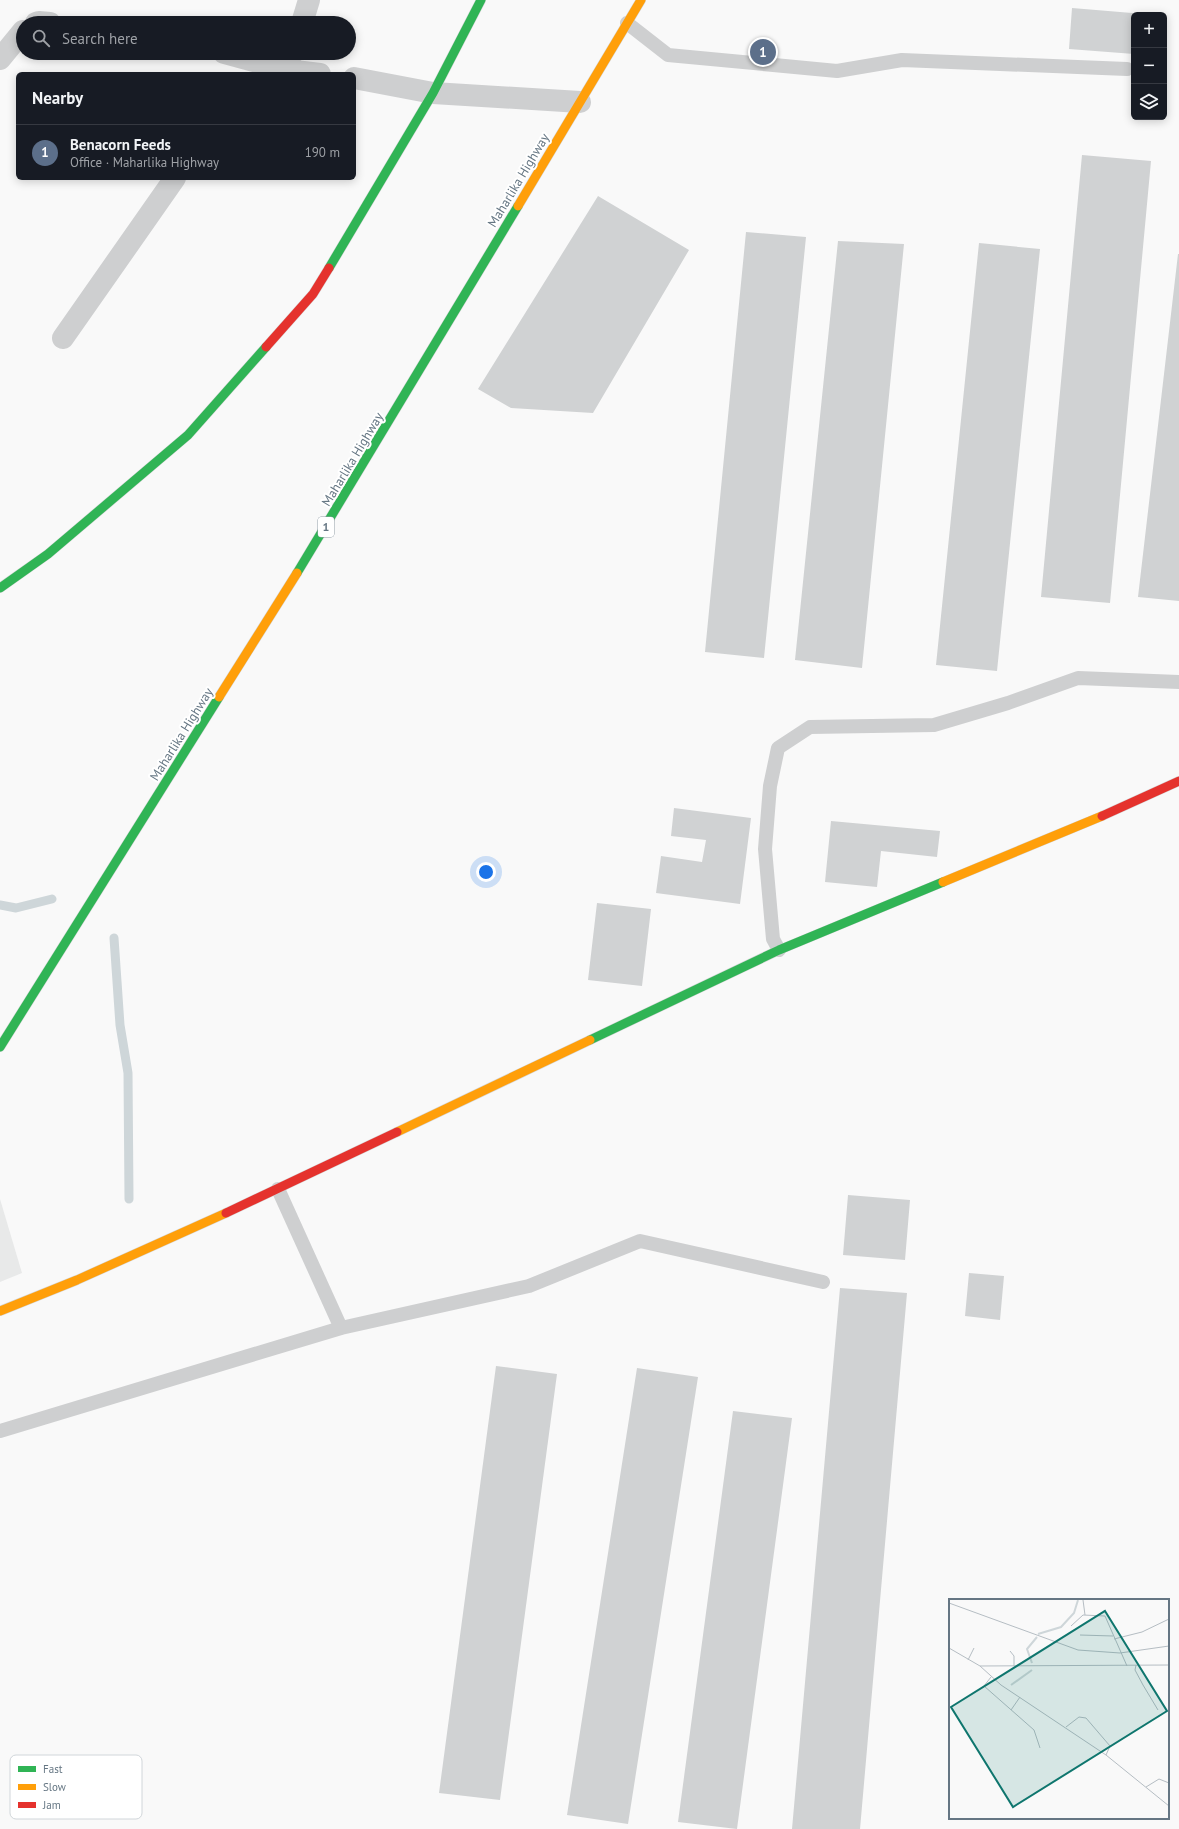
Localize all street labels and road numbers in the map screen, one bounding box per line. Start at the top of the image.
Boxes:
street label: Maharlika Highway [484,130,553,230]
street label: Maharlika Highway [318,409,387,509]
road number: 1 [318,517,334,537]
street label: Maharlika Highway [146,685,217,784]

